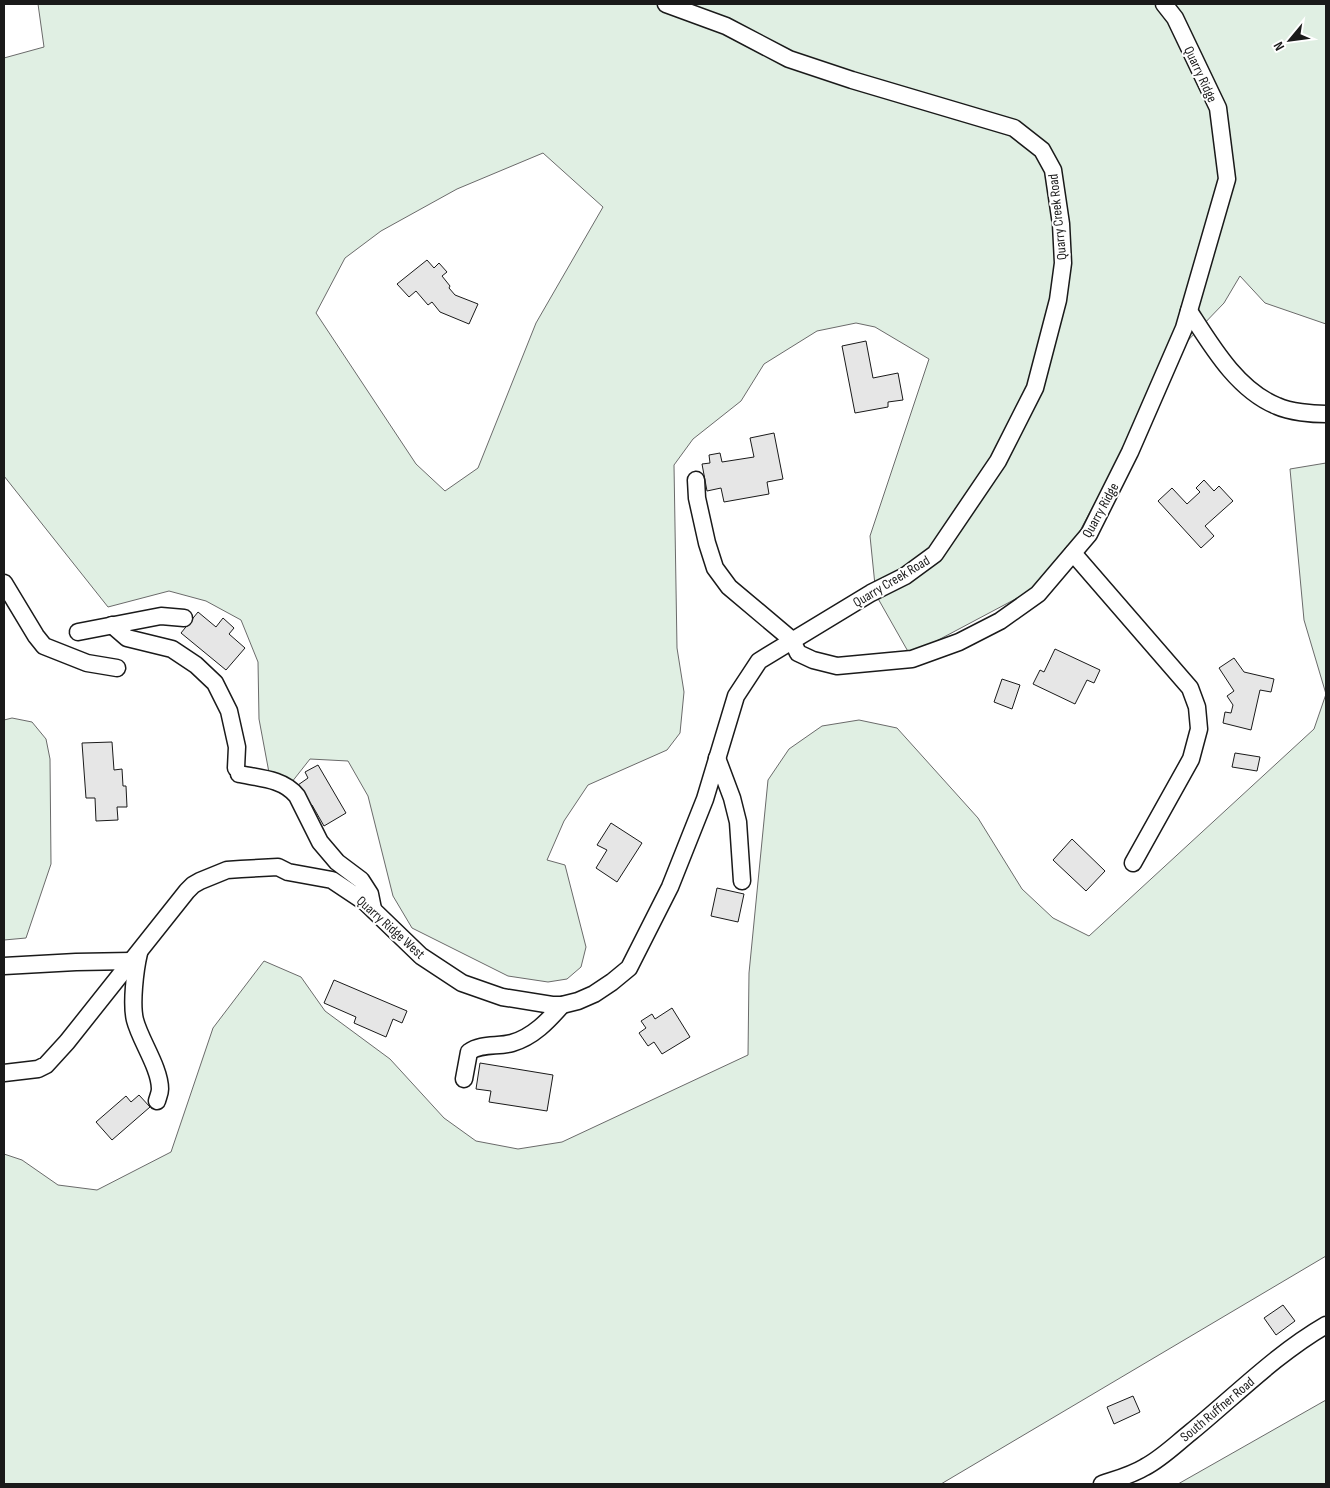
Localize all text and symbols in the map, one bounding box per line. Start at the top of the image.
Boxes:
north arrow [1265,15,1315,65]
text: N [1270,39,1288,53]
street label: Quarry Ridge [1180,43,1221,105]
street label: Quarry Creek Road [1045,173,1070,261]
street label: Quarry Ridge [1078,480,1122,541]
street label: Quarry Creek Road [850,552,933,611]
street label: Quarry Ridge West [353,892,428,962]
street label: South Ruffner Road [1177,1373,1258,1445]

